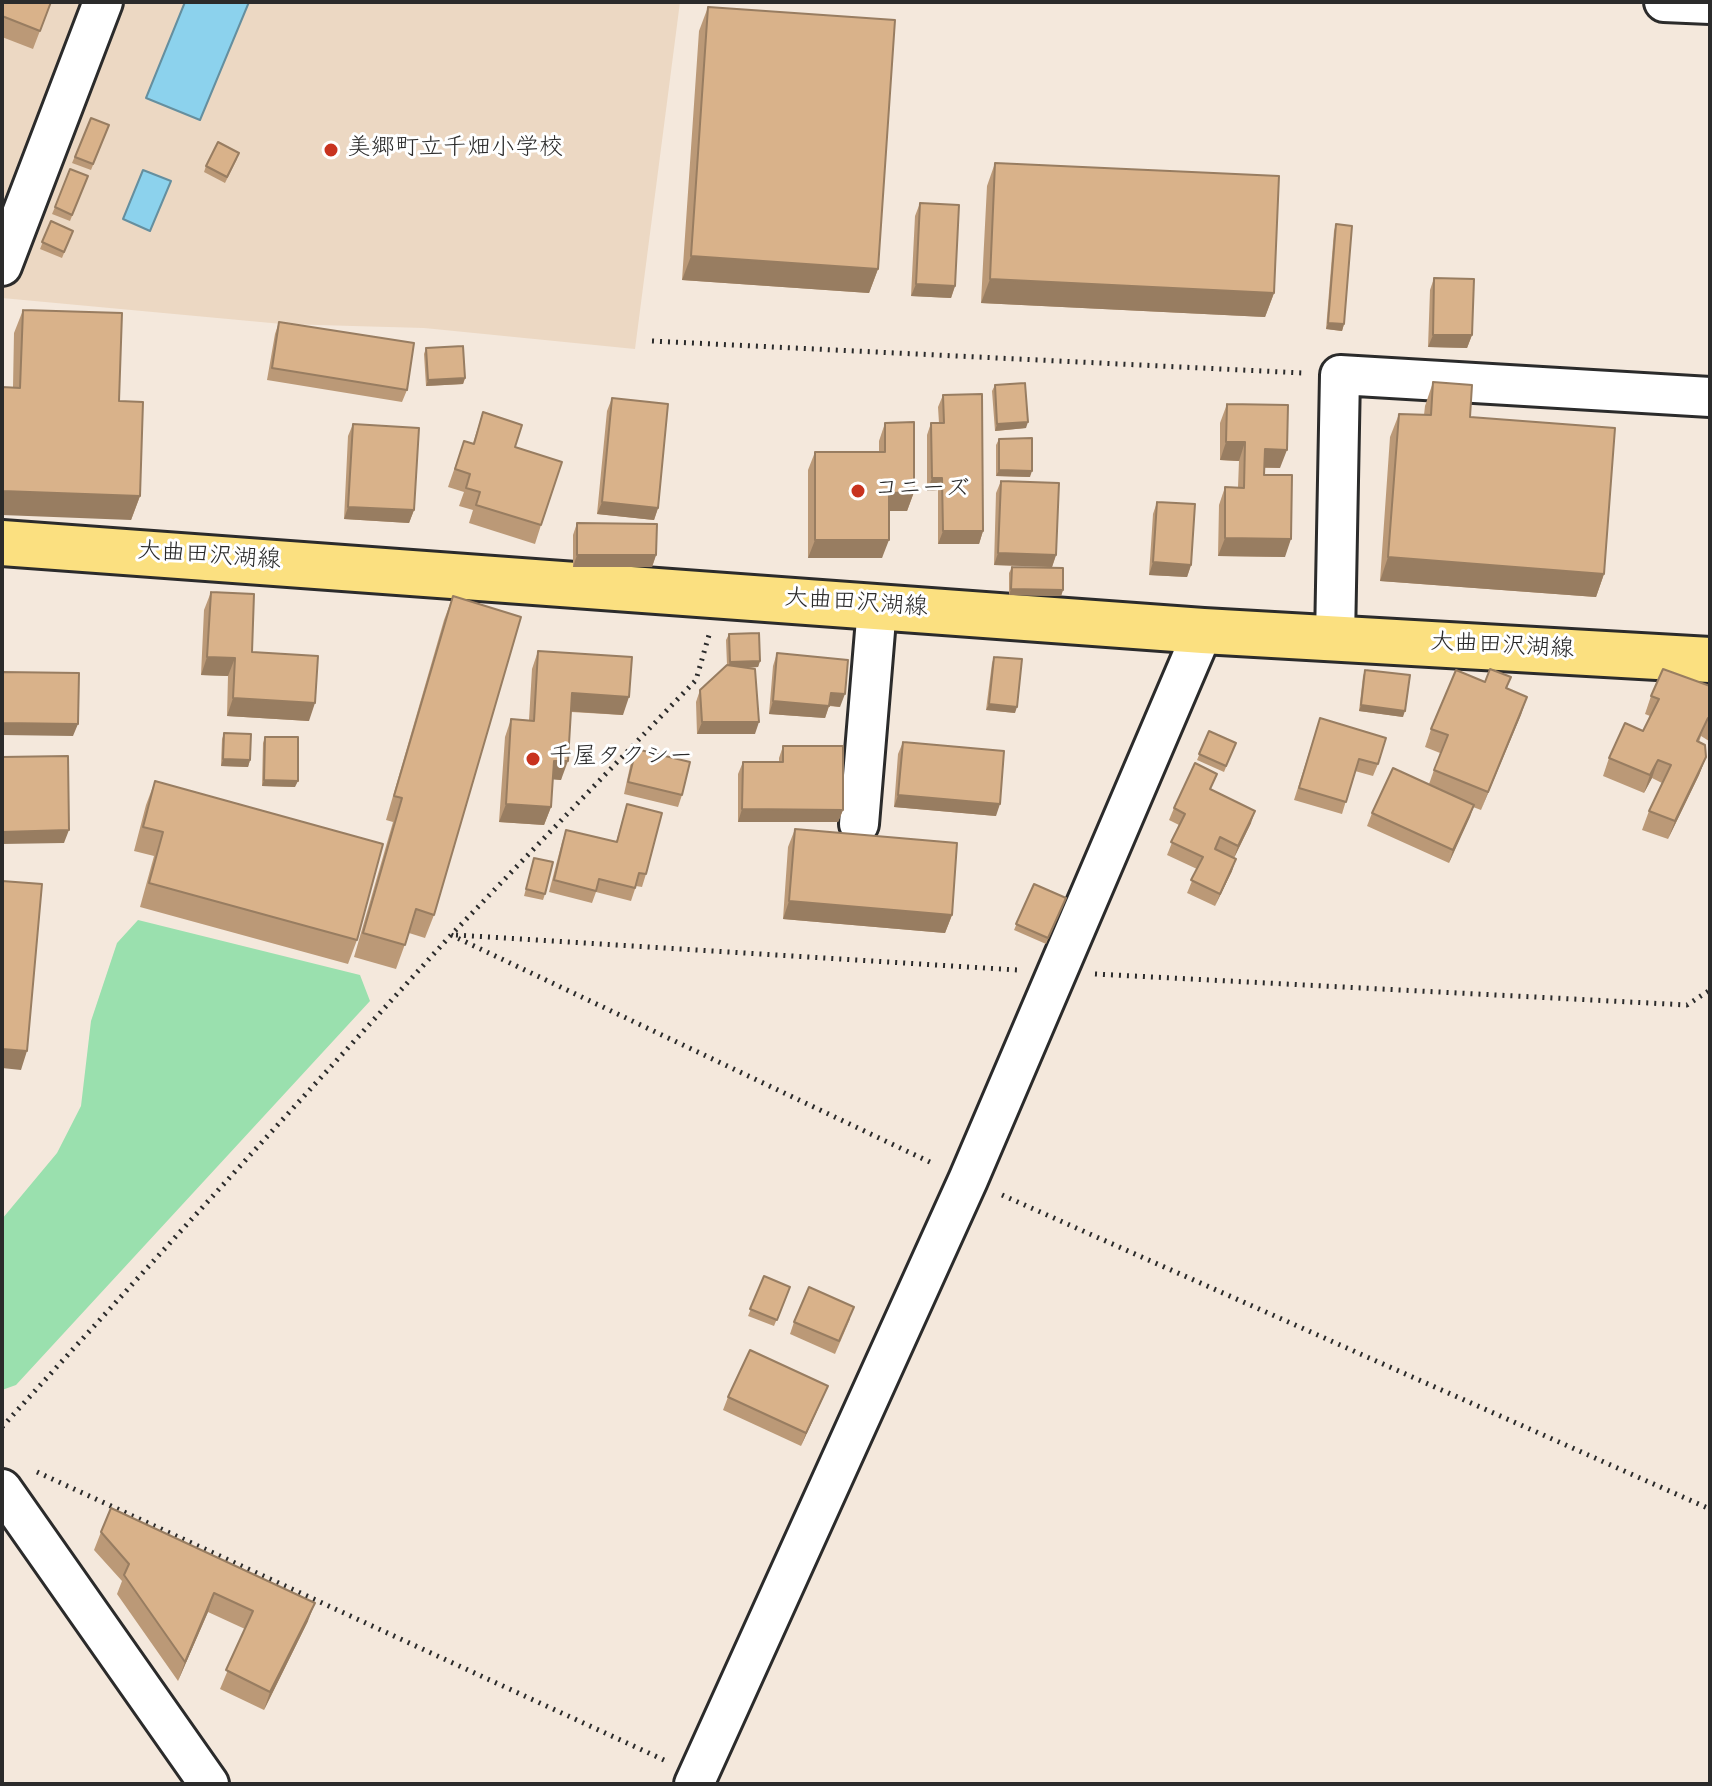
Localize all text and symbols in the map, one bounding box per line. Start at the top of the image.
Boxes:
place label: 美郷町立千畑小学校 [347,136,563,164]
marker: 美郷町立千畑小学校 [322,141,340,159]
place label: コニーズ [874,477,970,505]
marker: コニーズ [849,482,867,500]
street label: 大曲田沢湖線 [136,539,282,577]
street label: 大曲田沢湖線 [783,586,929,624]
street label: 大曲田沢湖線 [1429,630,1575,666]
place label: 千屋タクシー [549,745,693,773]
marker: 千屋タクシー [524,750,542,768]

